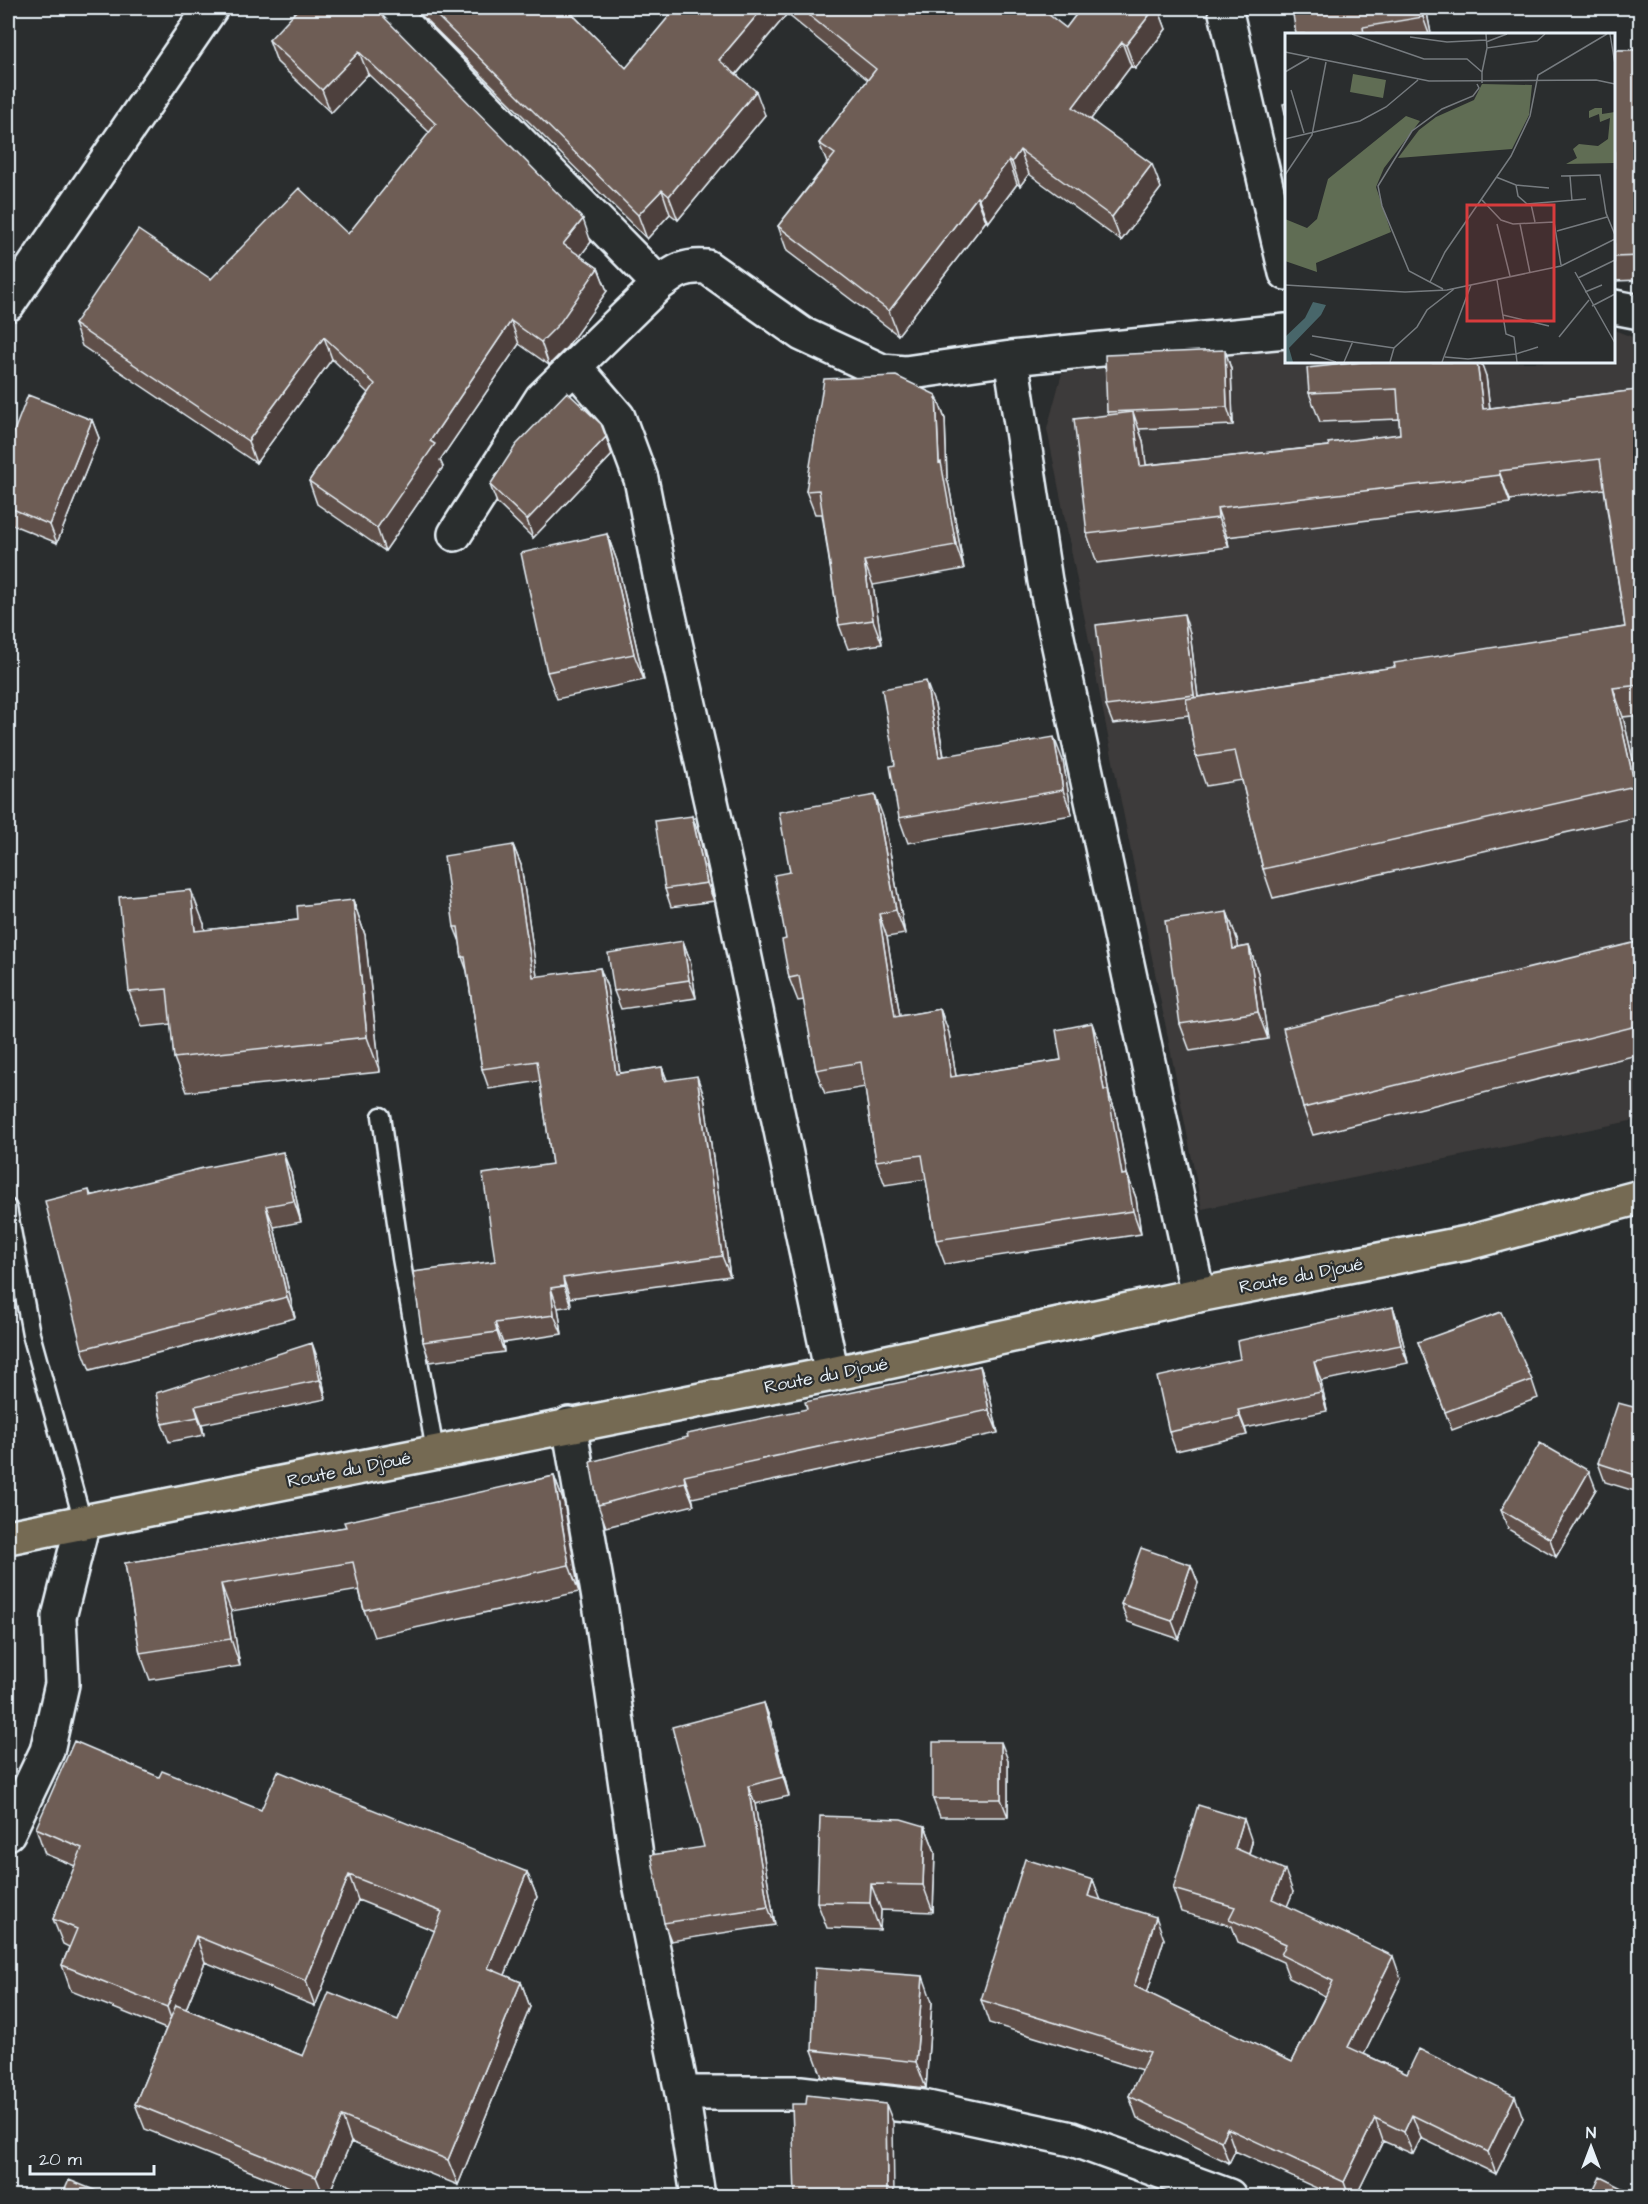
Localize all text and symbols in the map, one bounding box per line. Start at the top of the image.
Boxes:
inset map [1285,33,1615,363]
street label: Route du Djoué [1237,1251,1365,1300]
street label: Route du Djoué [762,1351,890,1400]
street label: Route du Djoué [285,1445,413,1494]
north arrow [1561,2117,1621,2177]
text: N [1586,2122,1596,2144]
scale bar [30,2138,154,2176]
text: 20 m [39,2147,82,2172]

